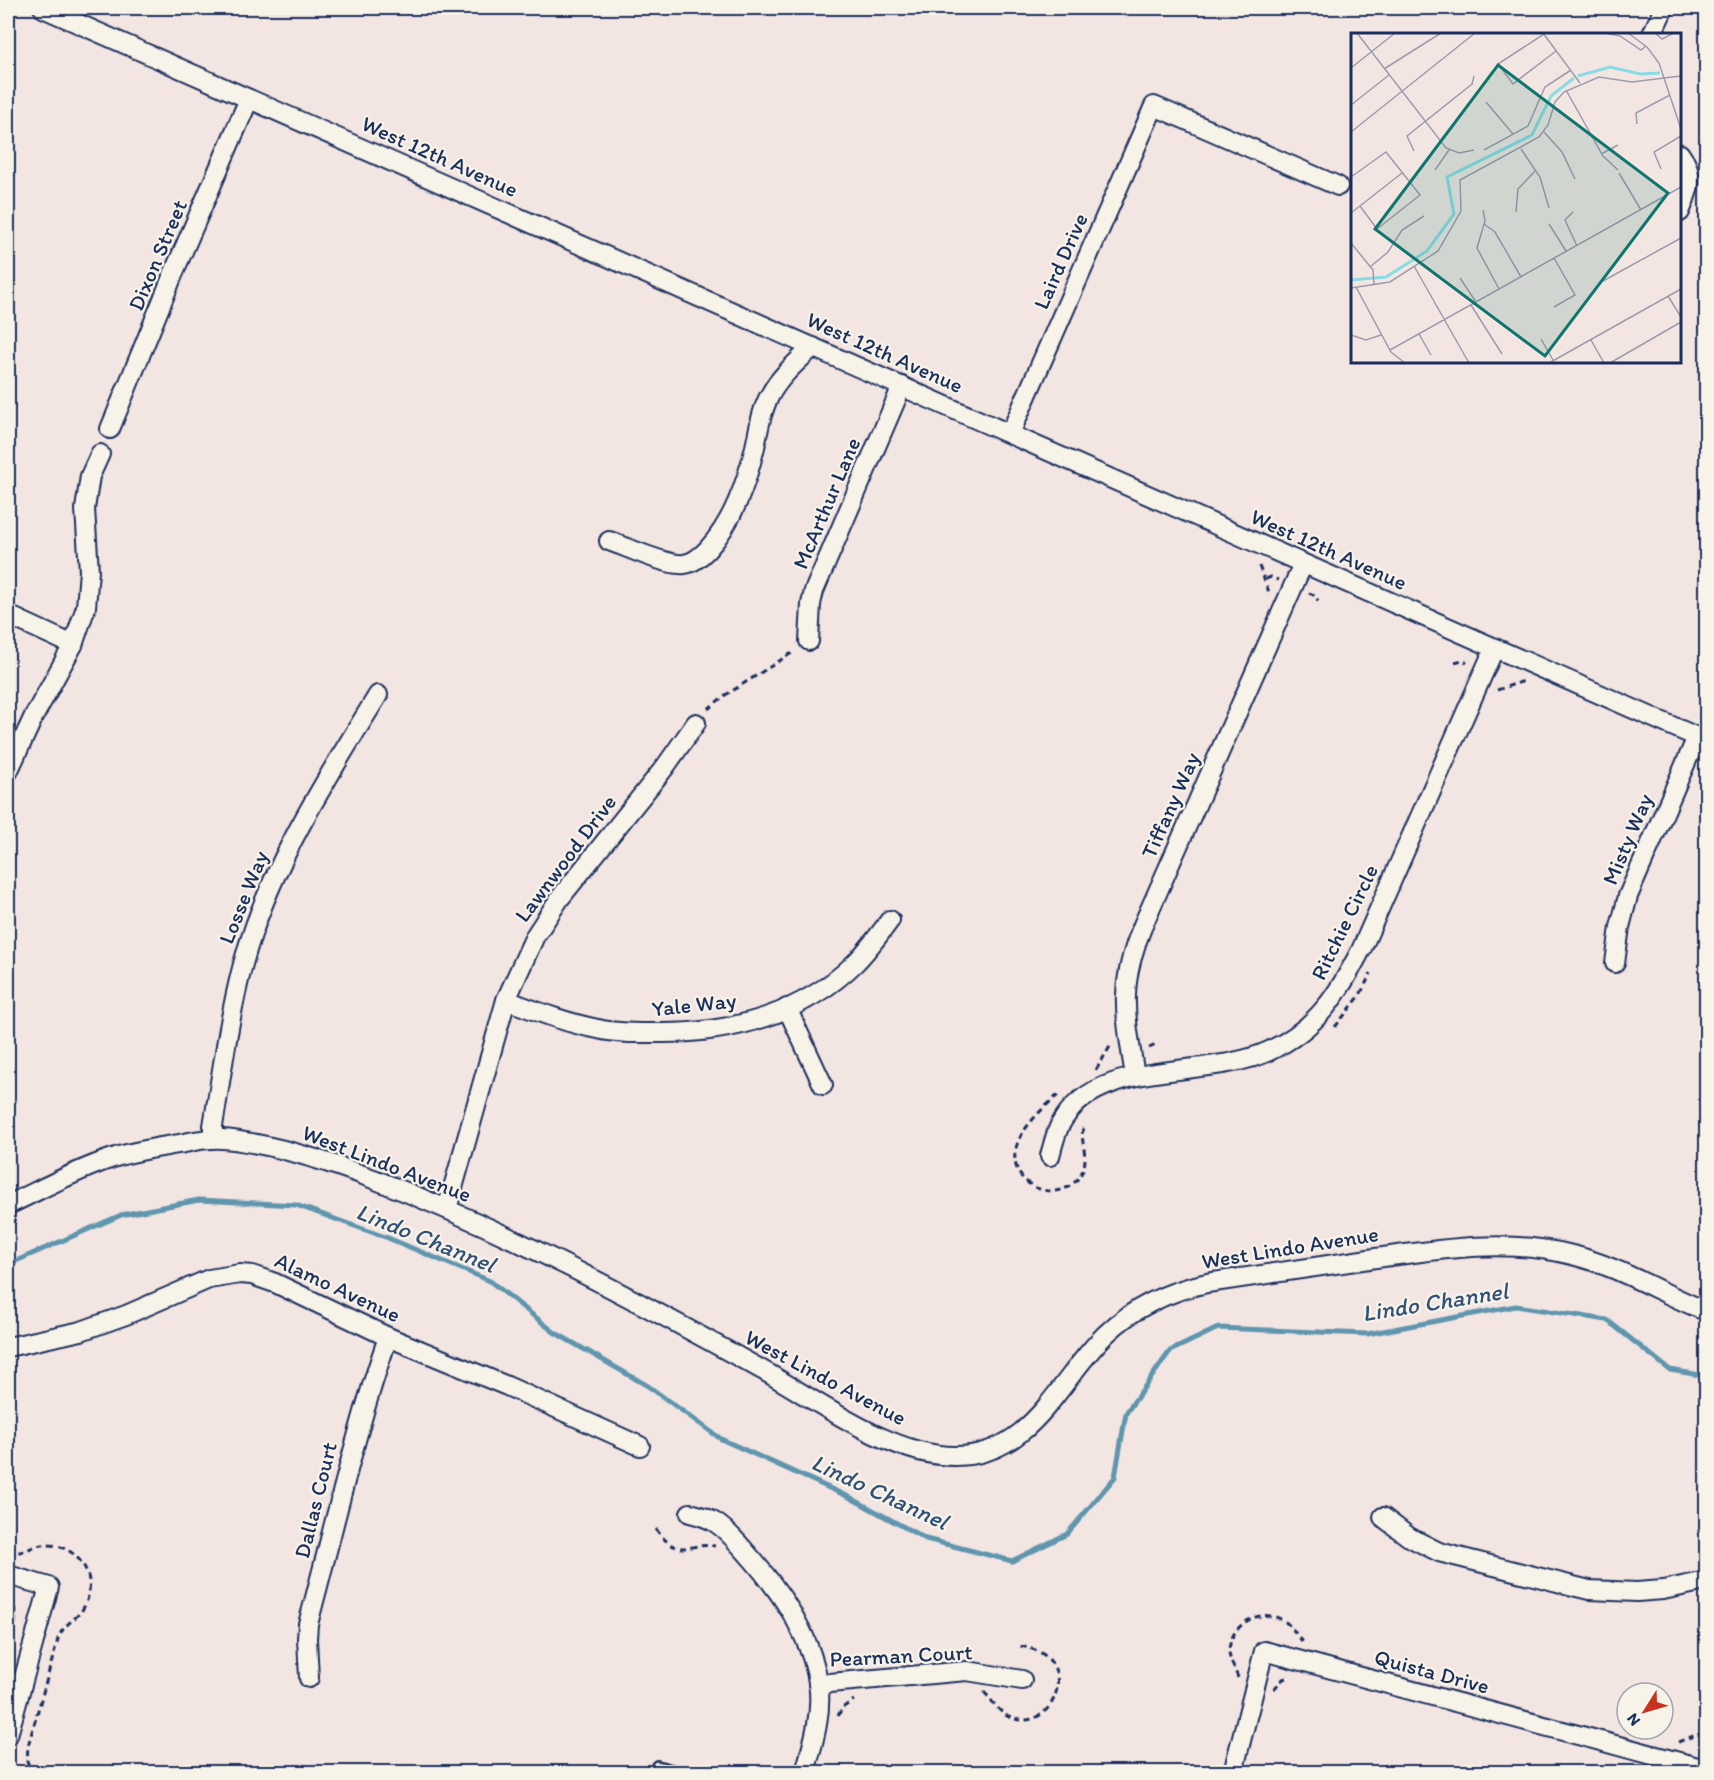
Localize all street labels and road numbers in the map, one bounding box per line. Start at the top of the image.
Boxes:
street label: West 12th Avenue [357,110,522,203]
street label: Dixon Street [122,196,193,315]
street label: Laird Drive [1027,209,1094,314]
street label: West 12th Avenue [802,306,967,399]
street label: McArthur Lane [787,433,866,573]
street label: West 12th Avenue [1246,503,1411,596]
street label: Tiffany Way [1135,747,1206,862]
street label: Lawnwood Drive [509,789,622,927]
street label: Misty Way [1596,789,1659,889]
street label: Losse Way [213,846,275,948]
street label: Ritchie Circle [1305,860,1384,984]
street label: Yale Way [651,987,738,1022]
street label: West Lindo Avenue [298,1119,475,1208]
street label: West Lindo Avenue [1200,1220,1381,1275]
street label: Alamo Avenue [271,1247,405,1328]
street label: West Lindo Avenue [740,1324,911,1431]
street label: Dallas Court [288,1439,343,1561]
street label: Pearman Court [829,1638,973,1673]
street label: Quista Drive [1372,1643,1492,1700]

